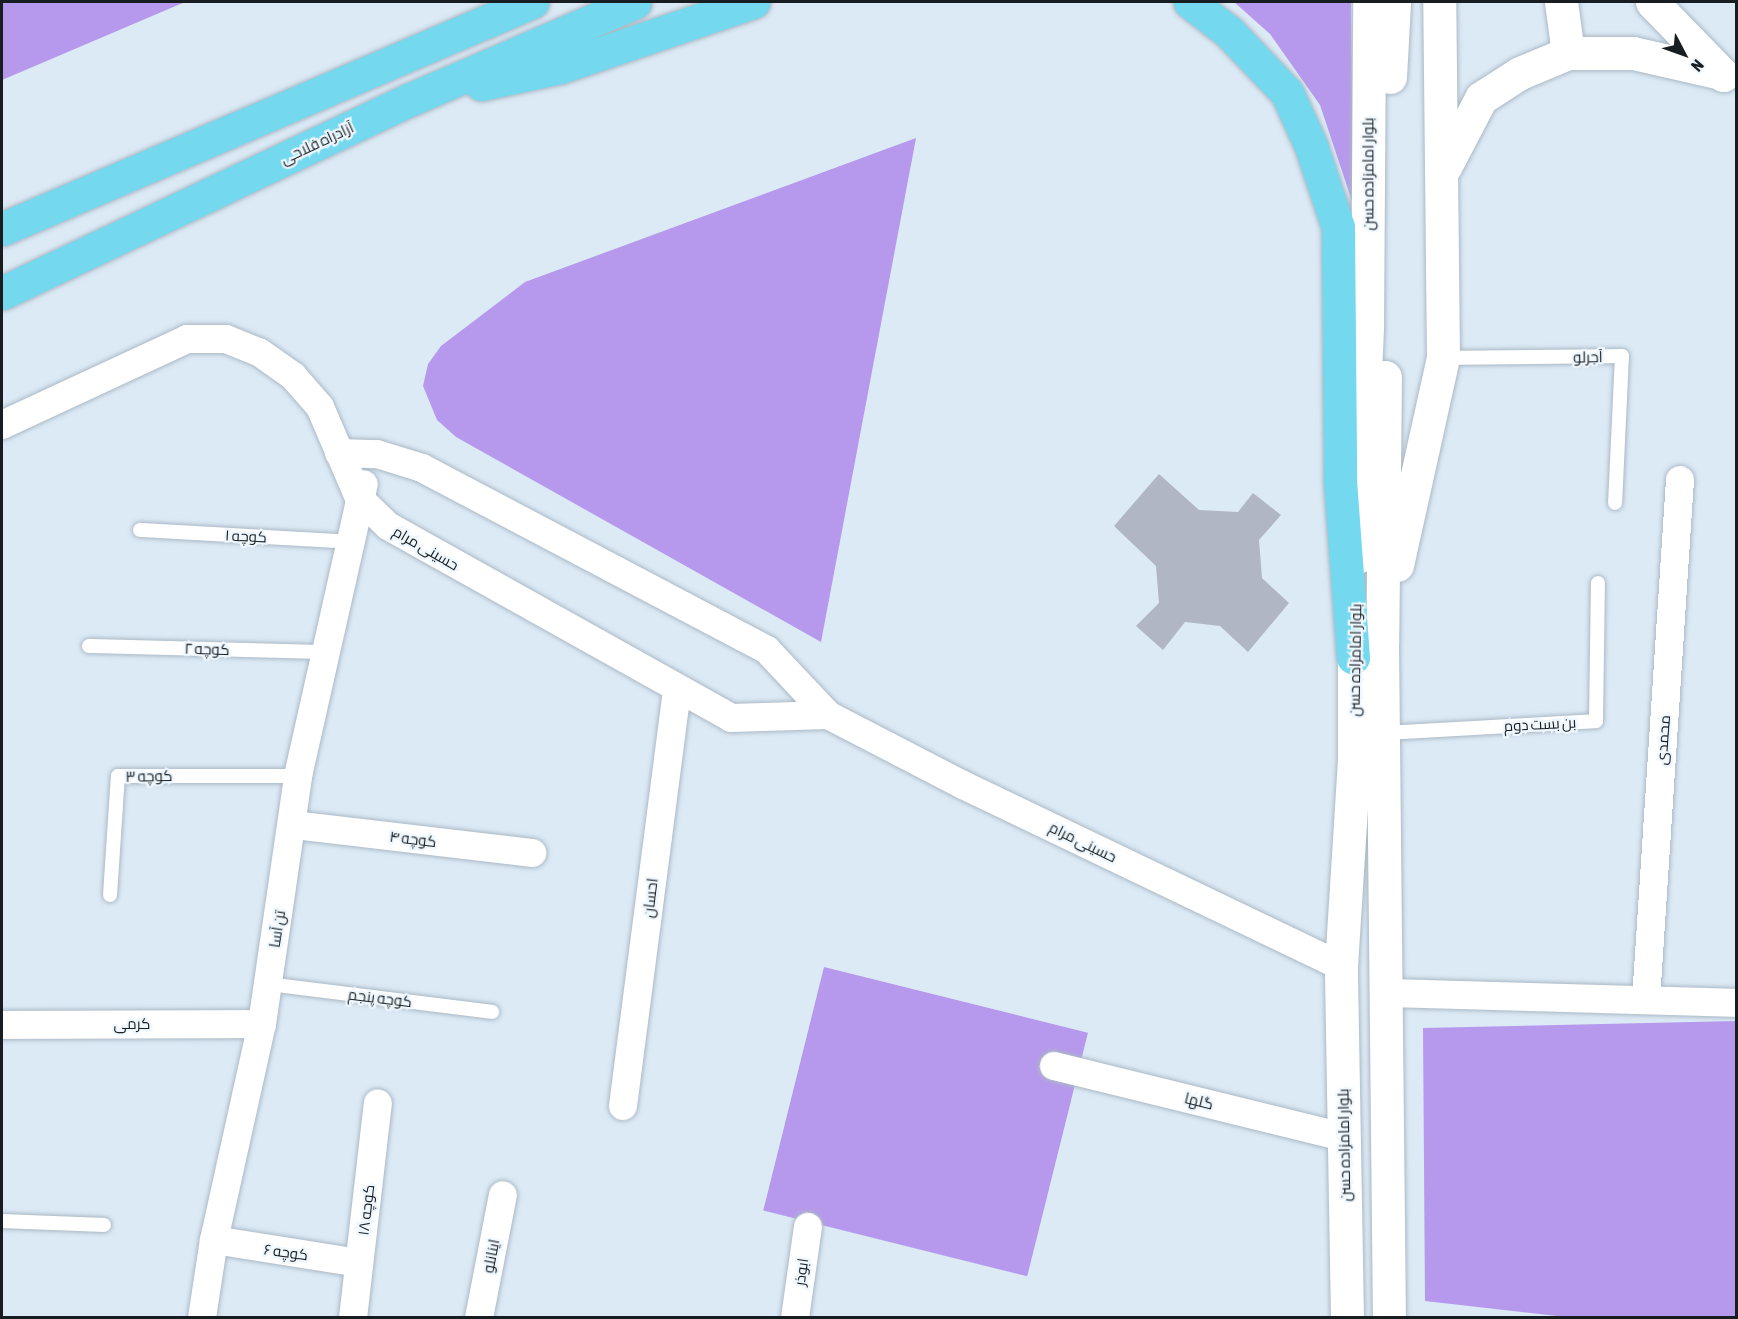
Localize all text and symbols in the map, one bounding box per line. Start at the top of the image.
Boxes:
north arrow [1654,24,1714,84]
text: N [1688,56,1707,75]
street label: بلوار امامزاده حسن [1359,117,1377,231]
street label: آزادراه فلاحی [277,118,357,168]
street label: آجرلو [1573,348,1603,366]
street label: حسینی مرام [390,522,462,574]
street label: کوچه ۱ [225,526,267,546]
street label: بلوار امامزاده حسن [1345,603,1365,717]
street label: کوچه ۲ [184,639,230,659]
street label: بن بست دوم [1503,713,1577,735]
street label: محمدی [1652,714,1674,766]
street label: کوچه ۳ [125,767,173,785]
street label: حسینی مرام [1046,818,1120,866]
street label: کوچه ۴ [389,827,437,851]
street label: احسان [639,877,661,919]
street label: تن آسا [265,909,289,949]
street label: کوچه پنجم [347,985,413,1011]
street label: کرمی [114,1015,150,1033]
street label: بلوار امامزاده حسن [1334,1088,1354,1202]
street label: گلها [1183,1089,1215,1113]
street label: کوچه ۱۸ [354,1184,378,1236]
street label: اینانلو [479,1238,503,1274]
street label: کوچه ۶ [263,1240,309,1264]
street label: ابوذر [790,1257,812,1287]

